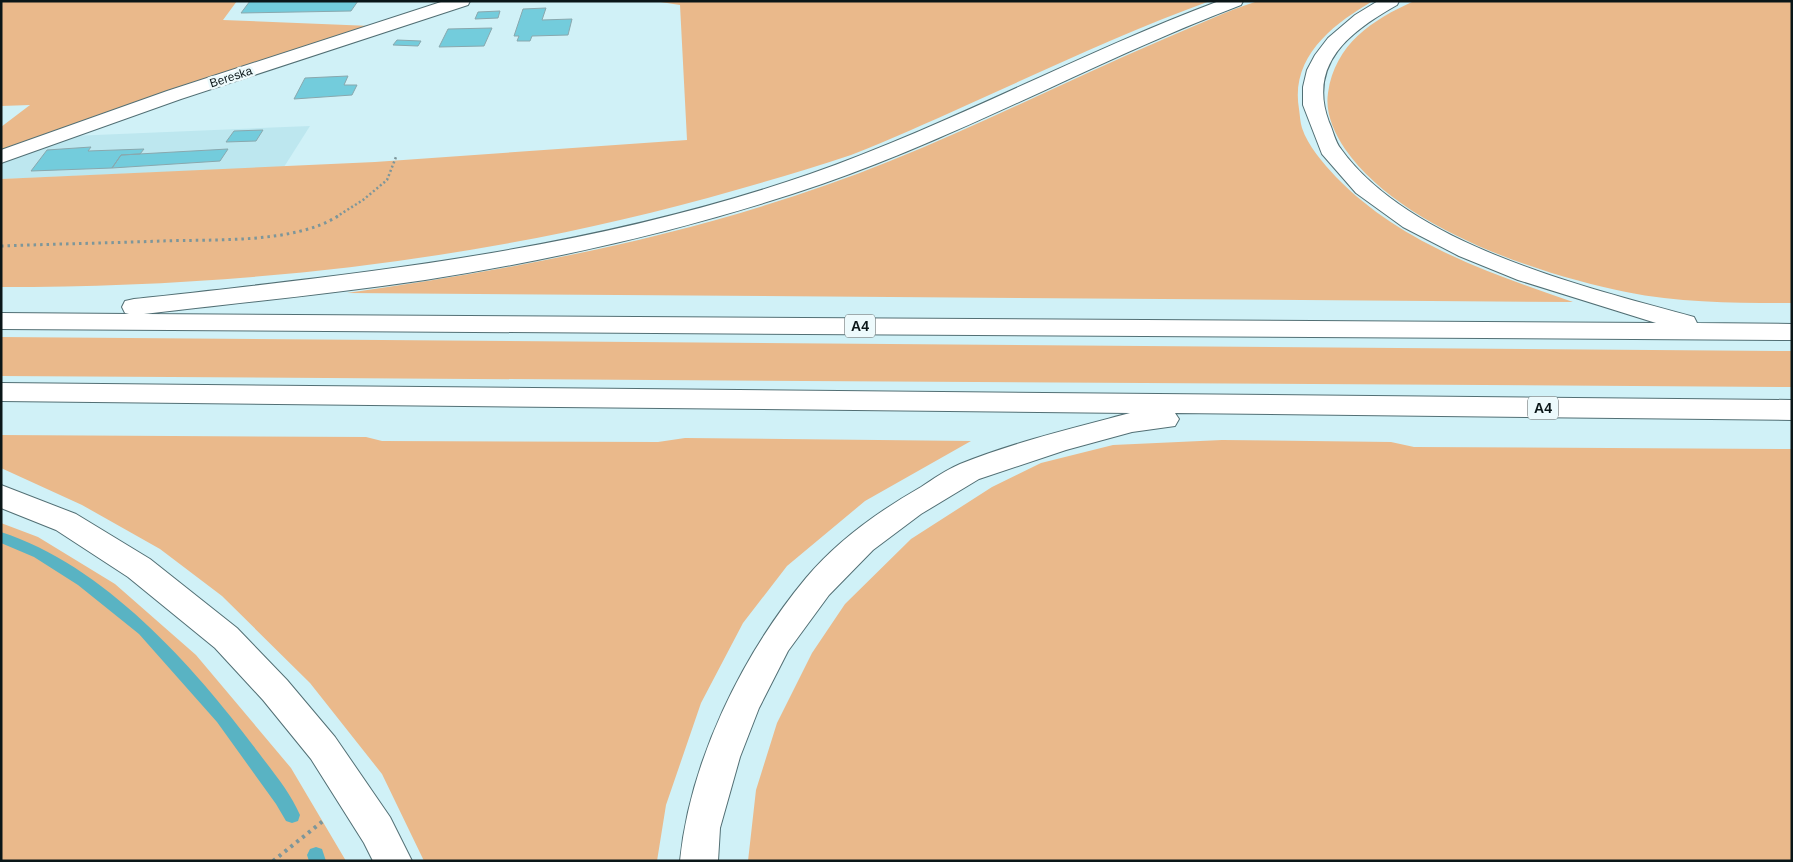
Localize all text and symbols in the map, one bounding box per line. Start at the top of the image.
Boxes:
street label: Bereska [208,63,254,90]
road number: A4 [845,314,875,338]
road number: A4 [1528,396,1558,419]

